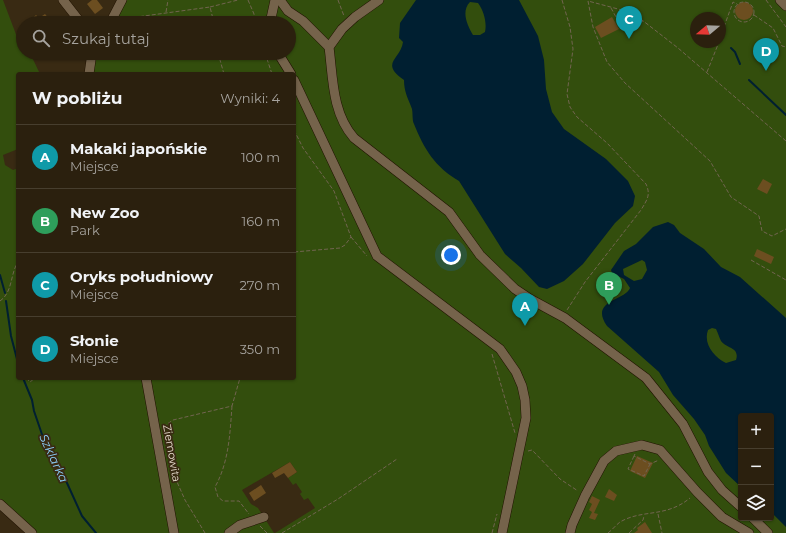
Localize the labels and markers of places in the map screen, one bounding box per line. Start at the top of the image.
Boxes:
pin: C [616,6,642,39]
pin: D [753,38,779,71]
pin: B [596,272,622,305]
pin: A [512,293,538,326]

